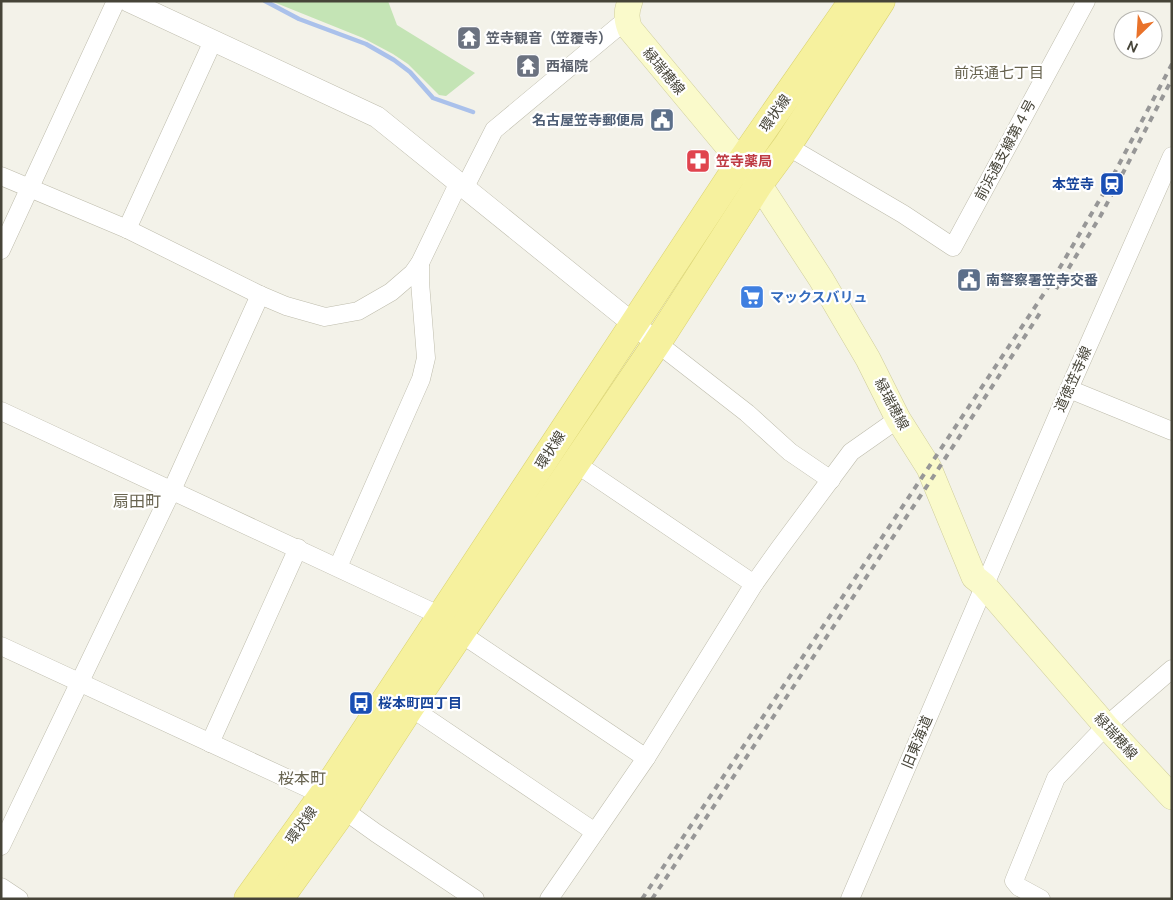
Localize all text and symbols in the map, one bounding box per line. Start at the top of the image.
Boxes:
north arrow [1113,10,1163,60]
temple icon: 笠寺観音（笠覆寺） [456,25,482,51]
place label: 笠寺観音（笠覆寺） [486,30,612,46]
text: N [1124,37,1141,56]
street label: 緑瑞穂線 [640,44,688,98]
temple icon: 西福院 [515,53,541,79]
place label: 西福院 [546,58,588,74]
district label: 前浜通七丁目 [954,64,1044,81]
street label: 環状線 [756,91,794,135]
street label: 前浜通支線第４号 [972,97,1038,203]
public building icon: 名古屋笠寺郵便局 [649,107,675,133]
place label: 名古屋笠寺郵便局 [532,112,644,128]
pharmacy icon: 笠寺薬局 [685,148,711,174]
place label: 笠寺薬局 [716,153,772,169]
station icon: 本笠寺 [1099,171,1125,197]
place label: 本笠寺 [1052,176,1094,192]
public building icon: 南警察署笠寺交番 [956,267,982,293]
place label: 南警察署笠寺交番 [986,272,1098,288]
supermarket icon: マックスバリュ [739,284,765,310]
place label: マックスバリュ [770,289,868,305]
street label: 道徳笠寺線 [1051,344,1095,414]
street label: 緑瑞穂線 [872,376,912,432]
street label: 環状線 [532,428,568,472]
district label: 扇田町 [113,492,161,510]
bus stop icon: 桜本町四丁目 [348,690,374,716]
place label: 桜本町四丁目 [378,695,462,711]
street label: 緑瑞穂線 [1091,710,1141,762]
street label: 旧東海道 [899,713,935,771]
district label: 桜本町 [278,769,326,787]
street label: 環状線 [282,803,320,847]

